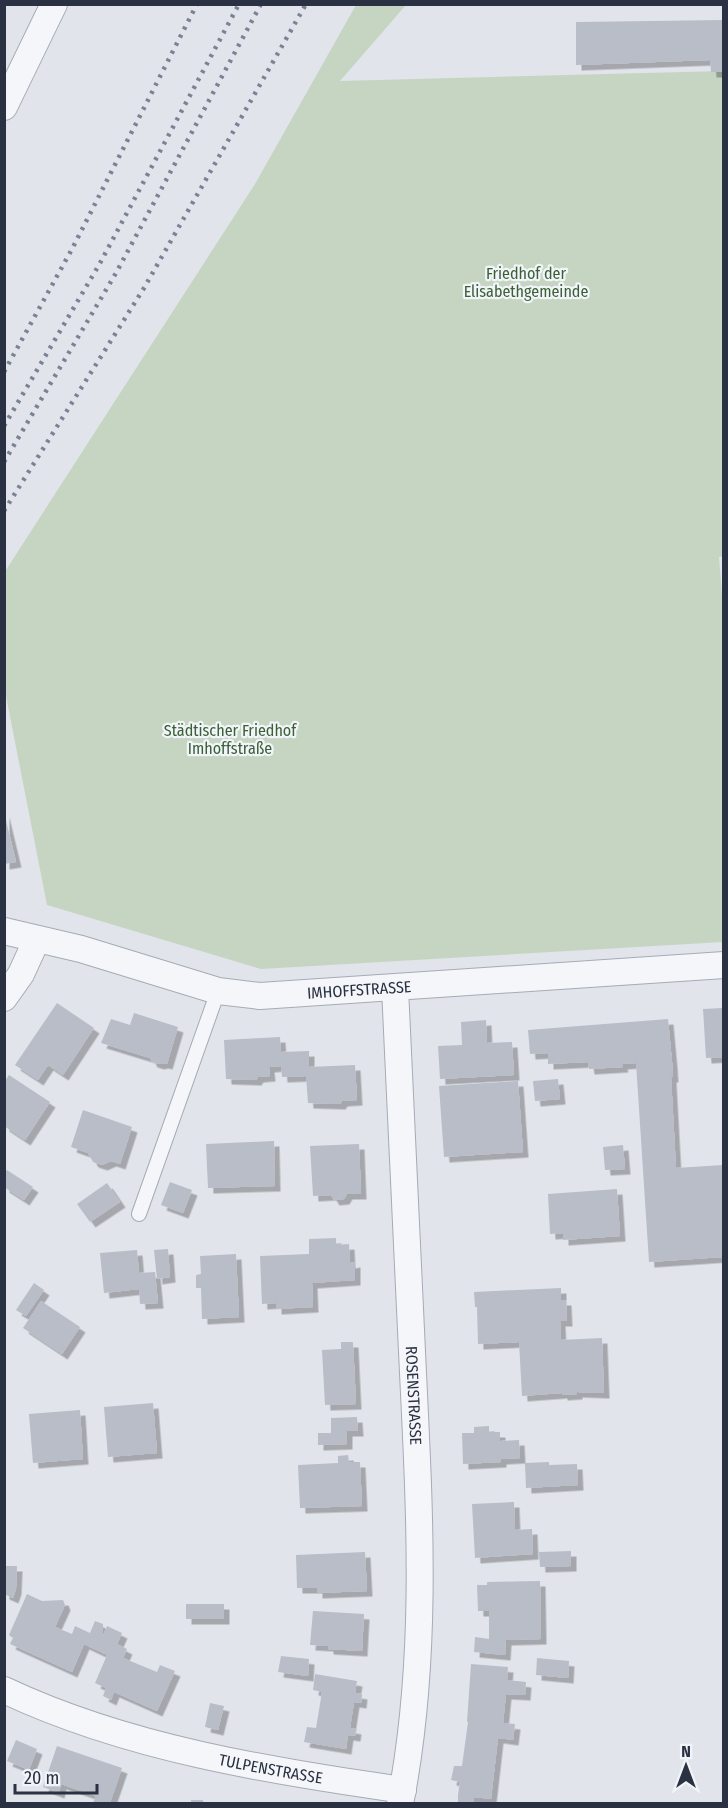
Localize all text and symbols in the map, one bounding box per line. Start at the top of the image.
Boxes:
park label: Friedhof der Elisabethgemeinde [464,264,588,301]
park label: Städtischer Friedhof Imhoffstraße [164,721,297,758]
street label: IMHOFFSTRASSE [306,977,412,1003]
street label: ROSENSTRASSE [402,1346,425,1446]
north arrow [656,1736,716,1796]
text: N [681,1742,691,1761]
street label: TULPENSTRASSE [217,1750,324,1788]
scale bar [15,1757,98,1795]
text: 20 m [24,1767,59,1789]

